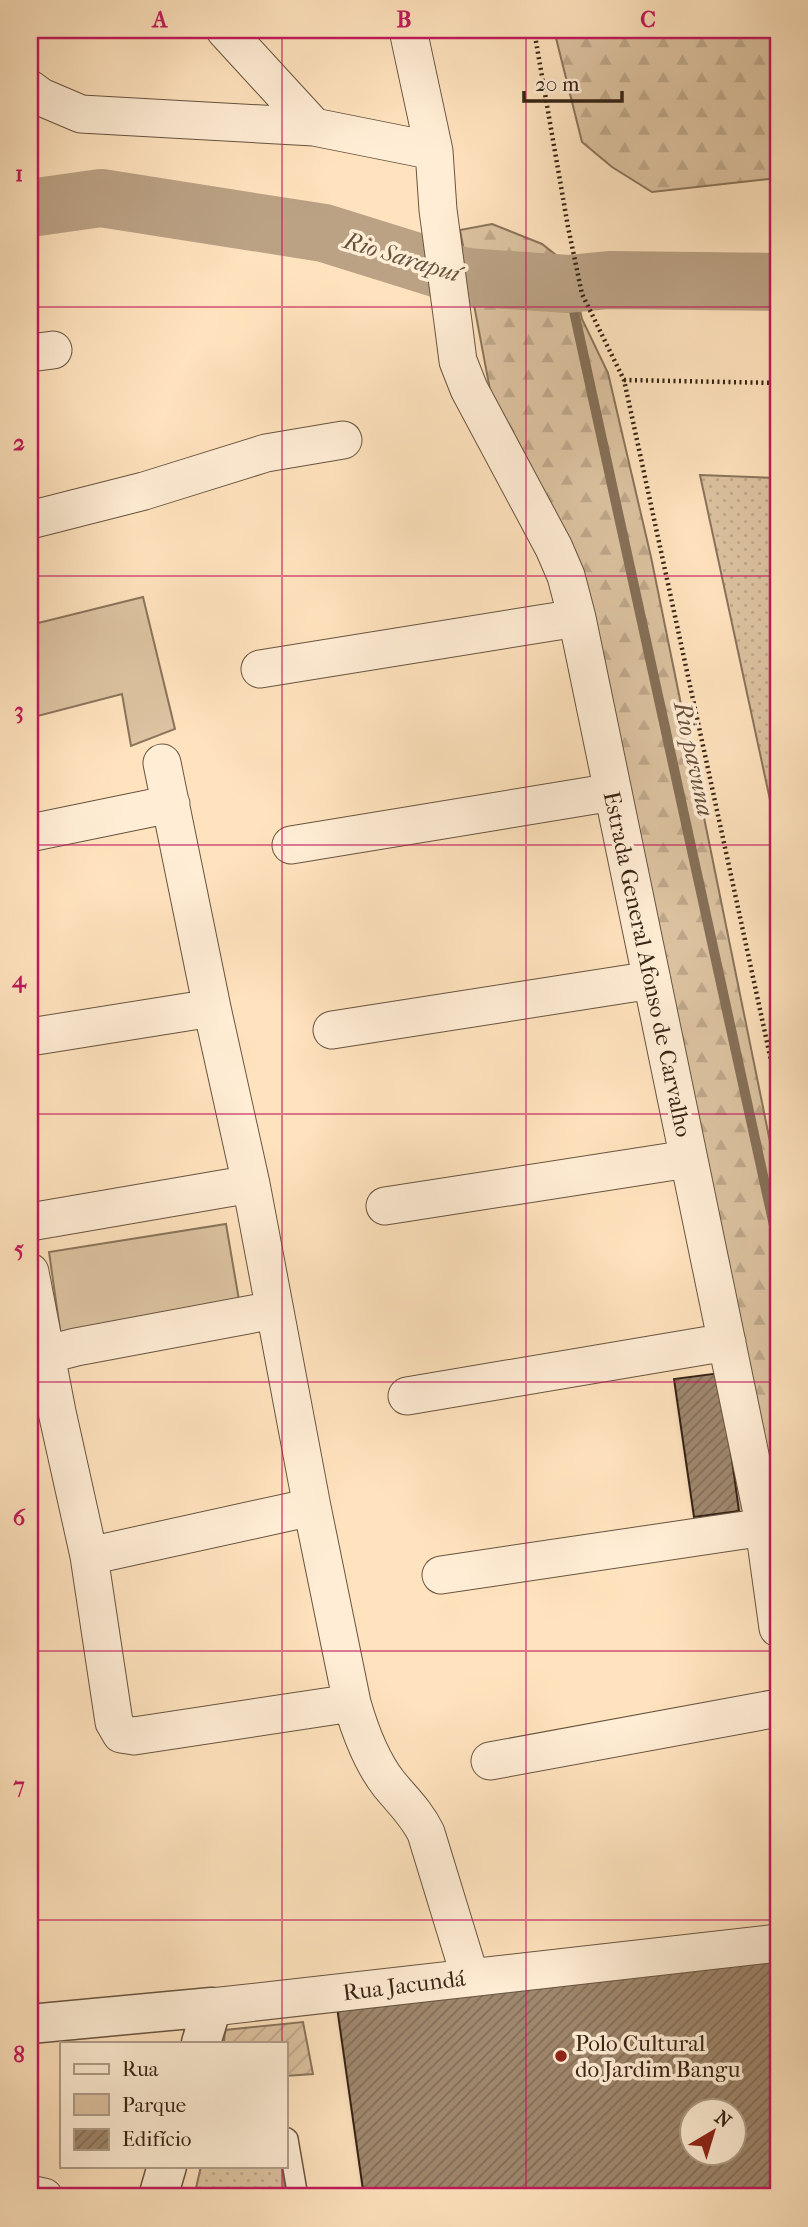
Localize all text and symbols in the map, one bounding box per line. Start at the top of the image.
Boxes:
text: A [151,6,169,33]
text: B [397,6,412,33]
text: C [640,6,656,33]
scale bar [524,60,622,104]
text: 20 m [535,72,580,96]
text: 1 [15,160,23,187]
water label: Rio Sarapuí [339,226,467,289]
text: 2 [13,429,25,456]
text: 3 [14,697,24,724]
water label: Rio pavuna [668,697,720,819]
street label: Estrada General Afonso de Carvalho [598,789,697,1139]
text: 4 [11,966,27,993]
text: 5 [14,1235,24,1262]
text: 6 [13,1504,26,1531]
text: 7 [12,1772,25,1799]
street label: Rua Jacundá [341,1965,467,2006]
place label: Polo Cultural do Jardim Bangu [575,2030,740,2083]
text: 8 [13,2041,25,2068]
legend [60,2042,287,2168]
marker: Polo Cultural do Jardim Bangu [553,2048,569,2064]
text: Rua [122,2057,159,2081]
text: Parque [122,2093,186,2117]
north arrow [678,2098,748,2168]
text: N [710,2106,736,2133]
text: Edifício [122,2127,191,2151]

